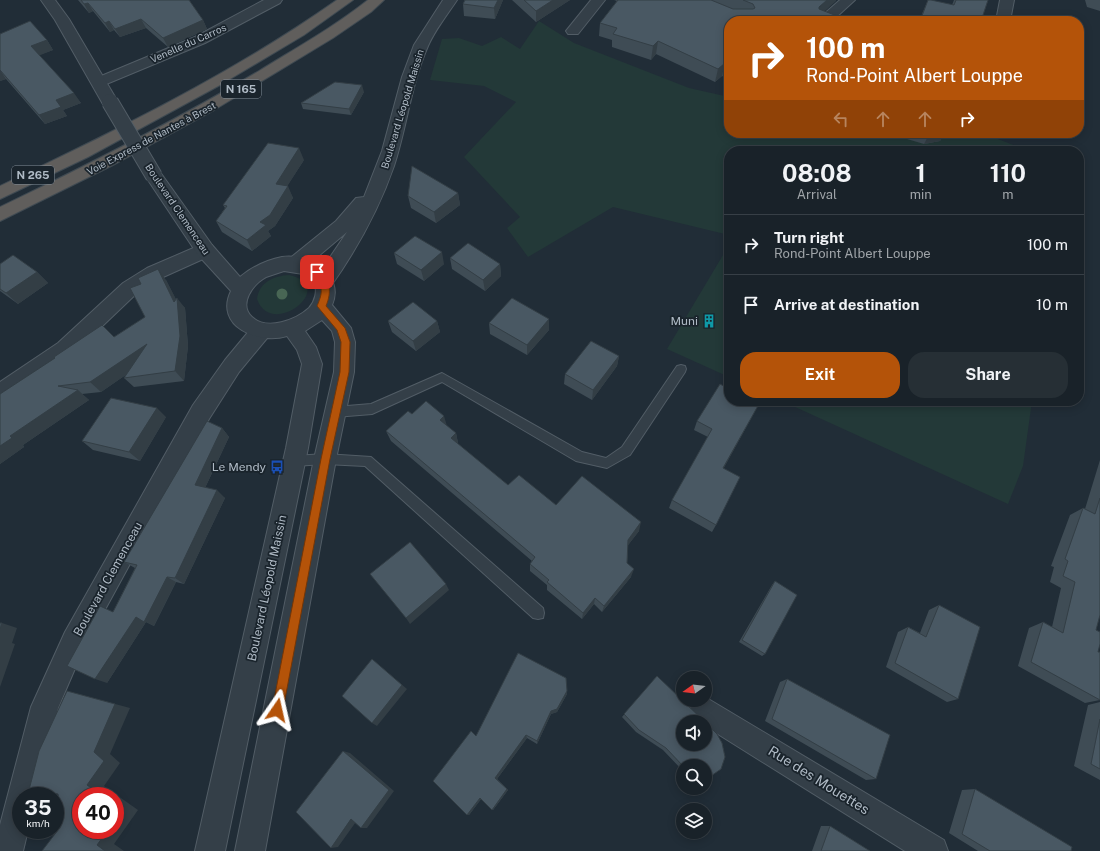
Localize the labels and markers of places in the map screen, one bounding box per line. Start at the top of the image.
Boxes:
pin [300,255,334,289]
building icon: Muni [701,313,717,329]
place label: Muni [670,314,698,328]
bus stop icon: Le Mendy [269,459,285,475]
place label: Le Mendy [212,460,267,474]

